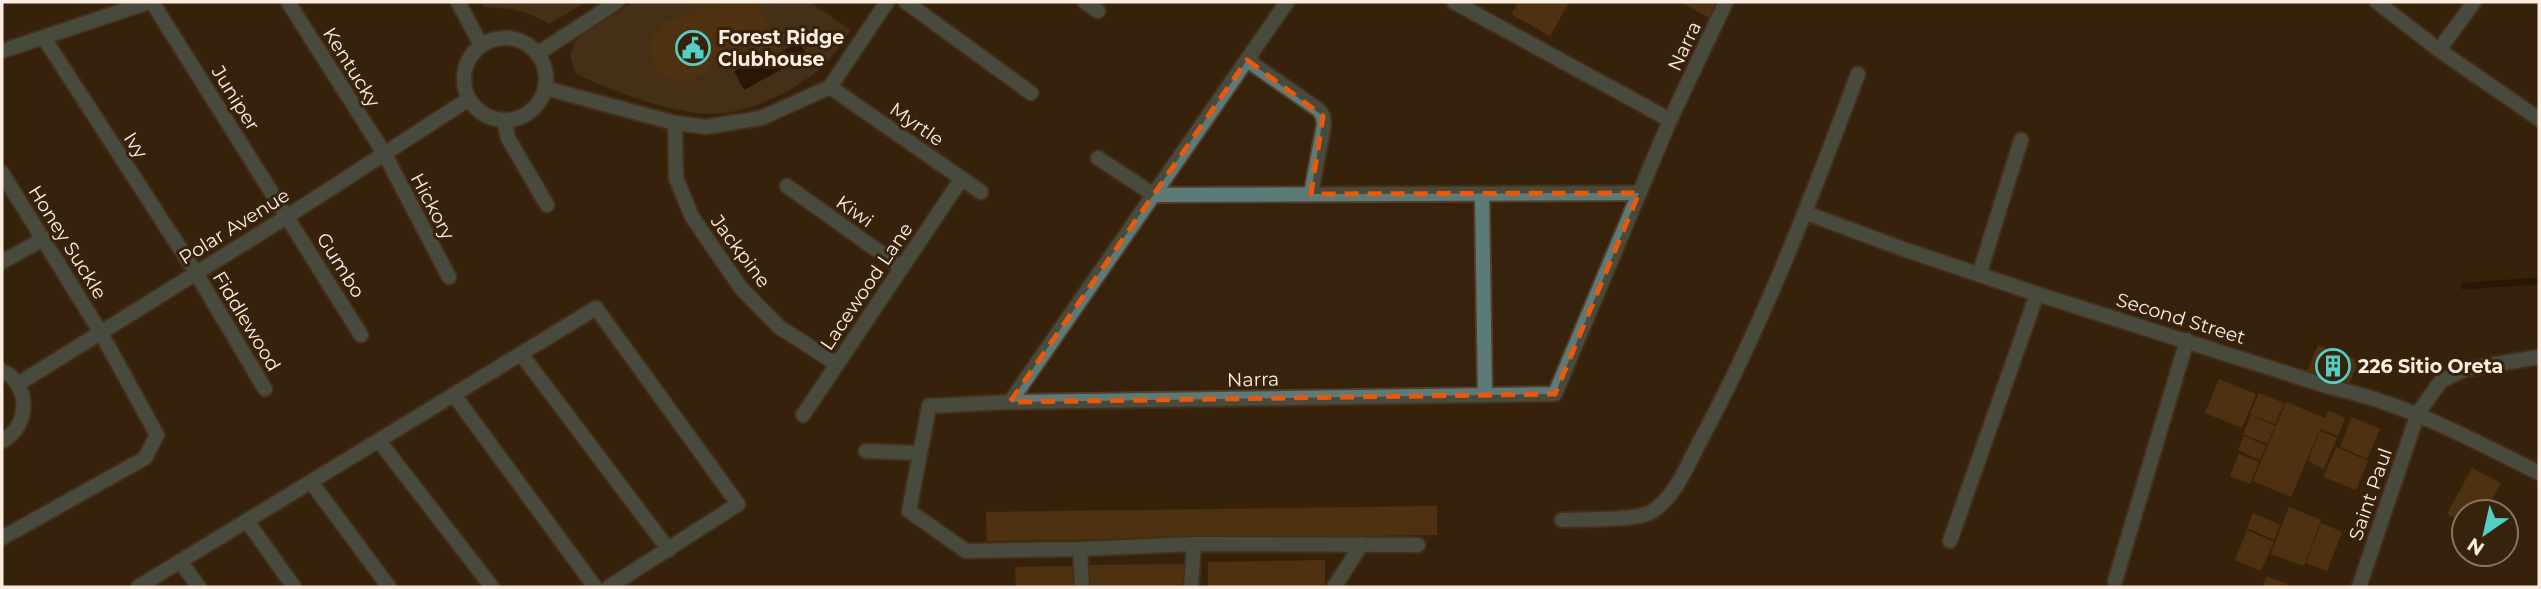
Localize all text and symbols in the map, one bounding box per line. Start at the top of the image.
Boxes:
street label: Narra [1663,18,1706,75]
street label: Kentucky [318,23,385,112]
place label: Forest Ridge Clubhouse [718,26,844,71]
public building icon: Forest Ridge Clubhouse [674,29,712,67]
street label: Juniper [206,61,264,135]
street label: Myrtle [885,98,948,151]
street label: Ivy [119,128,153,163]
street label: Hickory [406,169,460,244]
street label: Honey Suckle [23,181,112,303]
street label: Polar Avenue [175,183,294,270]
street label: Kiwi [832,190,878,232]
street label: Jackpine [705,210,775,292]
street label: Lacewood Lane [815,218,918,354]
street label: Gumbo [312,228,370,302]
street label: Fiddlewood [208,267,285,375]
street label: Second Street [2114,288,2248,349]
building icon: 226 Sitio Oreta [2314,347,2352,385]
place label: 226 Sitio Oreta [2358,355,2503,378]
street label: Narra [1227,368,1279,391]
street label: Saint Paul [2344,445,2397,543]
north arrow [2450,498,2520,568]
text: N [2463,533,2489,561]

